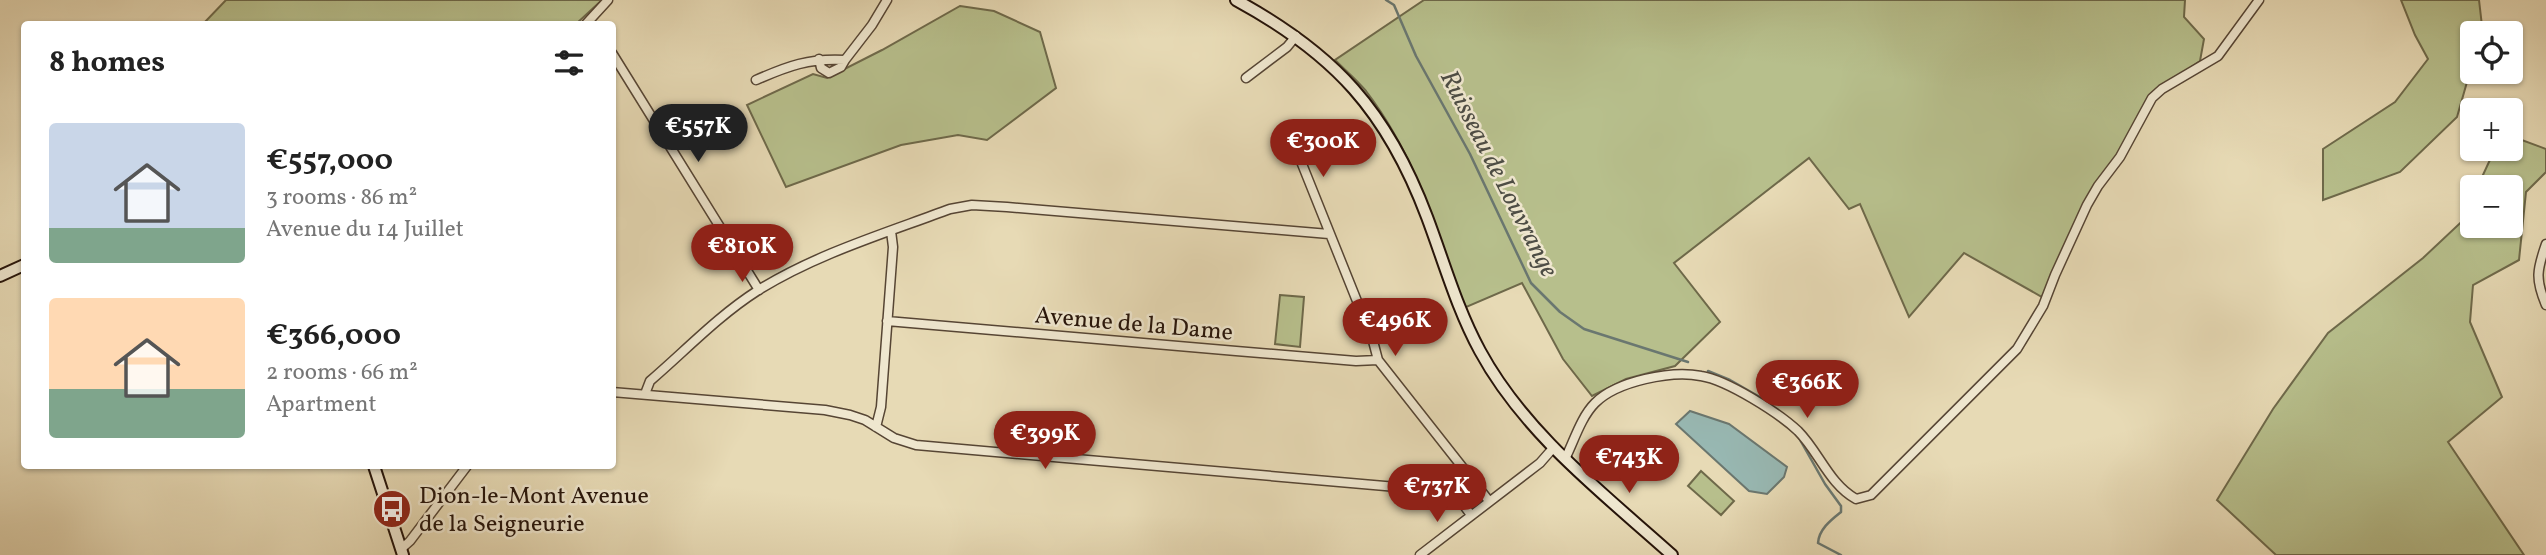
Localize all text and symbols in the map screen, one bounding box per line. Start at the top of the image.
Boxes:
map controls [2460,21,2523,238]
button: locate [2460,21,2523,84]
text: 8 homes [49,42,165,84]
icon: filters [550,44,588,82]
water label: Ruisseau de Louvrange [1430,64,1566,284]
button: + [2460,98,2523,161]
pin: €557K [649,104,747,164]
text: €557K [665,111,731,143]
pin: €300K [1274,120,1372,179]
text: €300K [1286,126,1360,158]
text: €557,000 [266,140,393,182]
icon: home [105,151,189,235]
button: − [2460,175,2523,238]
text: 3 rooms · 86 m² [266,182,417,214]
text: Avenue du 14 Juillet [266,214,464,246]
pin: €810K [693,224,791,284]
text: €810K [707,231,777,263]
pin: €496K [1346,298,1444,358]
street label: Avenue de la Dame [1033,299,1234,351]
text: €496K [1359,305,1431,337]
text: €366,000 [266,315,401,357]
icon: home [105,326,189,410]
text: 2 rooms · 66 m² [266,357,418,389]
pin: €366K [1758,360,1856,420]
text: €366K [1772,367,1842,399]
text: Apartment [266,389,377,421]
pin: €399K [996,412,1094,471]
text: €399K [1010,418,1080,450]
pin: €743K [1580,435,1678,495]
text: €743K [1595,442,1663,474]
pin: €737K [1388,464,1486,524]
text: €737K [1404,471,1471,503]
place label: Dion-le-Mont Avenue de la Seigneurie [419,480,649,542]
bus stop icon: Dion-le-Mont Avenue de la Seigneurie [371,488,413,530]

